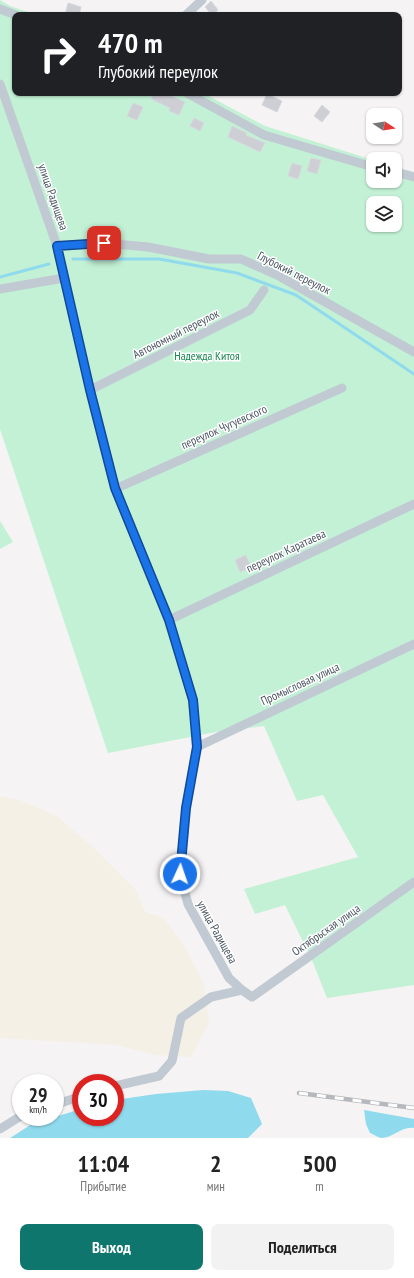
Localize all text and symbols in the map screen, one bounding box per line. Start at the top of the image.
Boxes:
text: 470 m [98,24,162,61]
icon: right [32,28,84,80]
text: Глубокий переулок [98,60,218,83]
north arrow [366,108,402,144]
map controls [366,108,402,232]
button: sound [366,152,402,188]
street label: улица Радищева [35,162,72,232]
button: layers [366,196,402,232]
pin [87,226,121,260]
icon: arrive [93,232,115,254]
street label: Глубокий переулок [255,248,334,298]
street label: Автономный переулок [130,305,222,362]
park label: Надежда Китоя [174,348,240,363]
street label: переулок Чугуевского [178,401,269,452]
street label: переулок Каратаева [244,526,328,575]
street label: Промысловая улица [258,659,342,708]
position arrow [159,853,201,895]
street label: улица Радищева [194,898,241,966]
street label: Октябрьская улица [289,900,363,959]
speed limit sign: 30 [72,1074,124,1126]
text: 29 [28,1082,48,1108]
text: km/h [29,1103,47,1116]
text: 11:04 [77,1148,129,1179]
text: 2 [210,1148,221,1179]
text: 500 [302,1148,337,1179]
text: Прибытие [80,1178,126,1195]
text: мин [207,1178,225,1195]
text: m [315,1178,324,1195]
button: Выход [20,1224,203,1270]
button: Поделиться [211,1224,394,1270]

